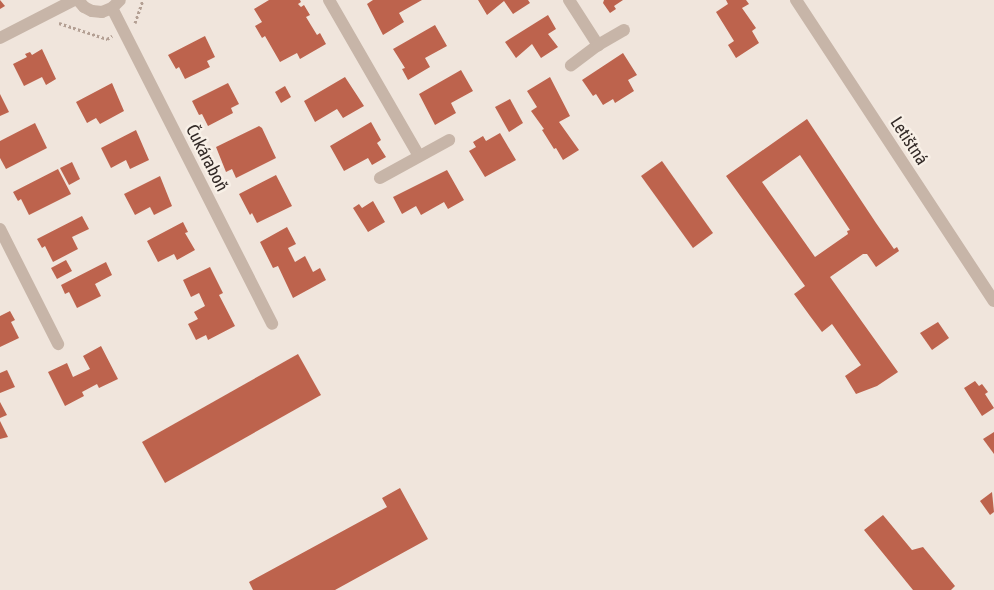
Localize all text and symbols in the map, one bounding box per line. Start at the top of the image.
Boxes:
street label: Letištná [885,113,933,169]
street label: Čukáraboň [181,121,233,195]

